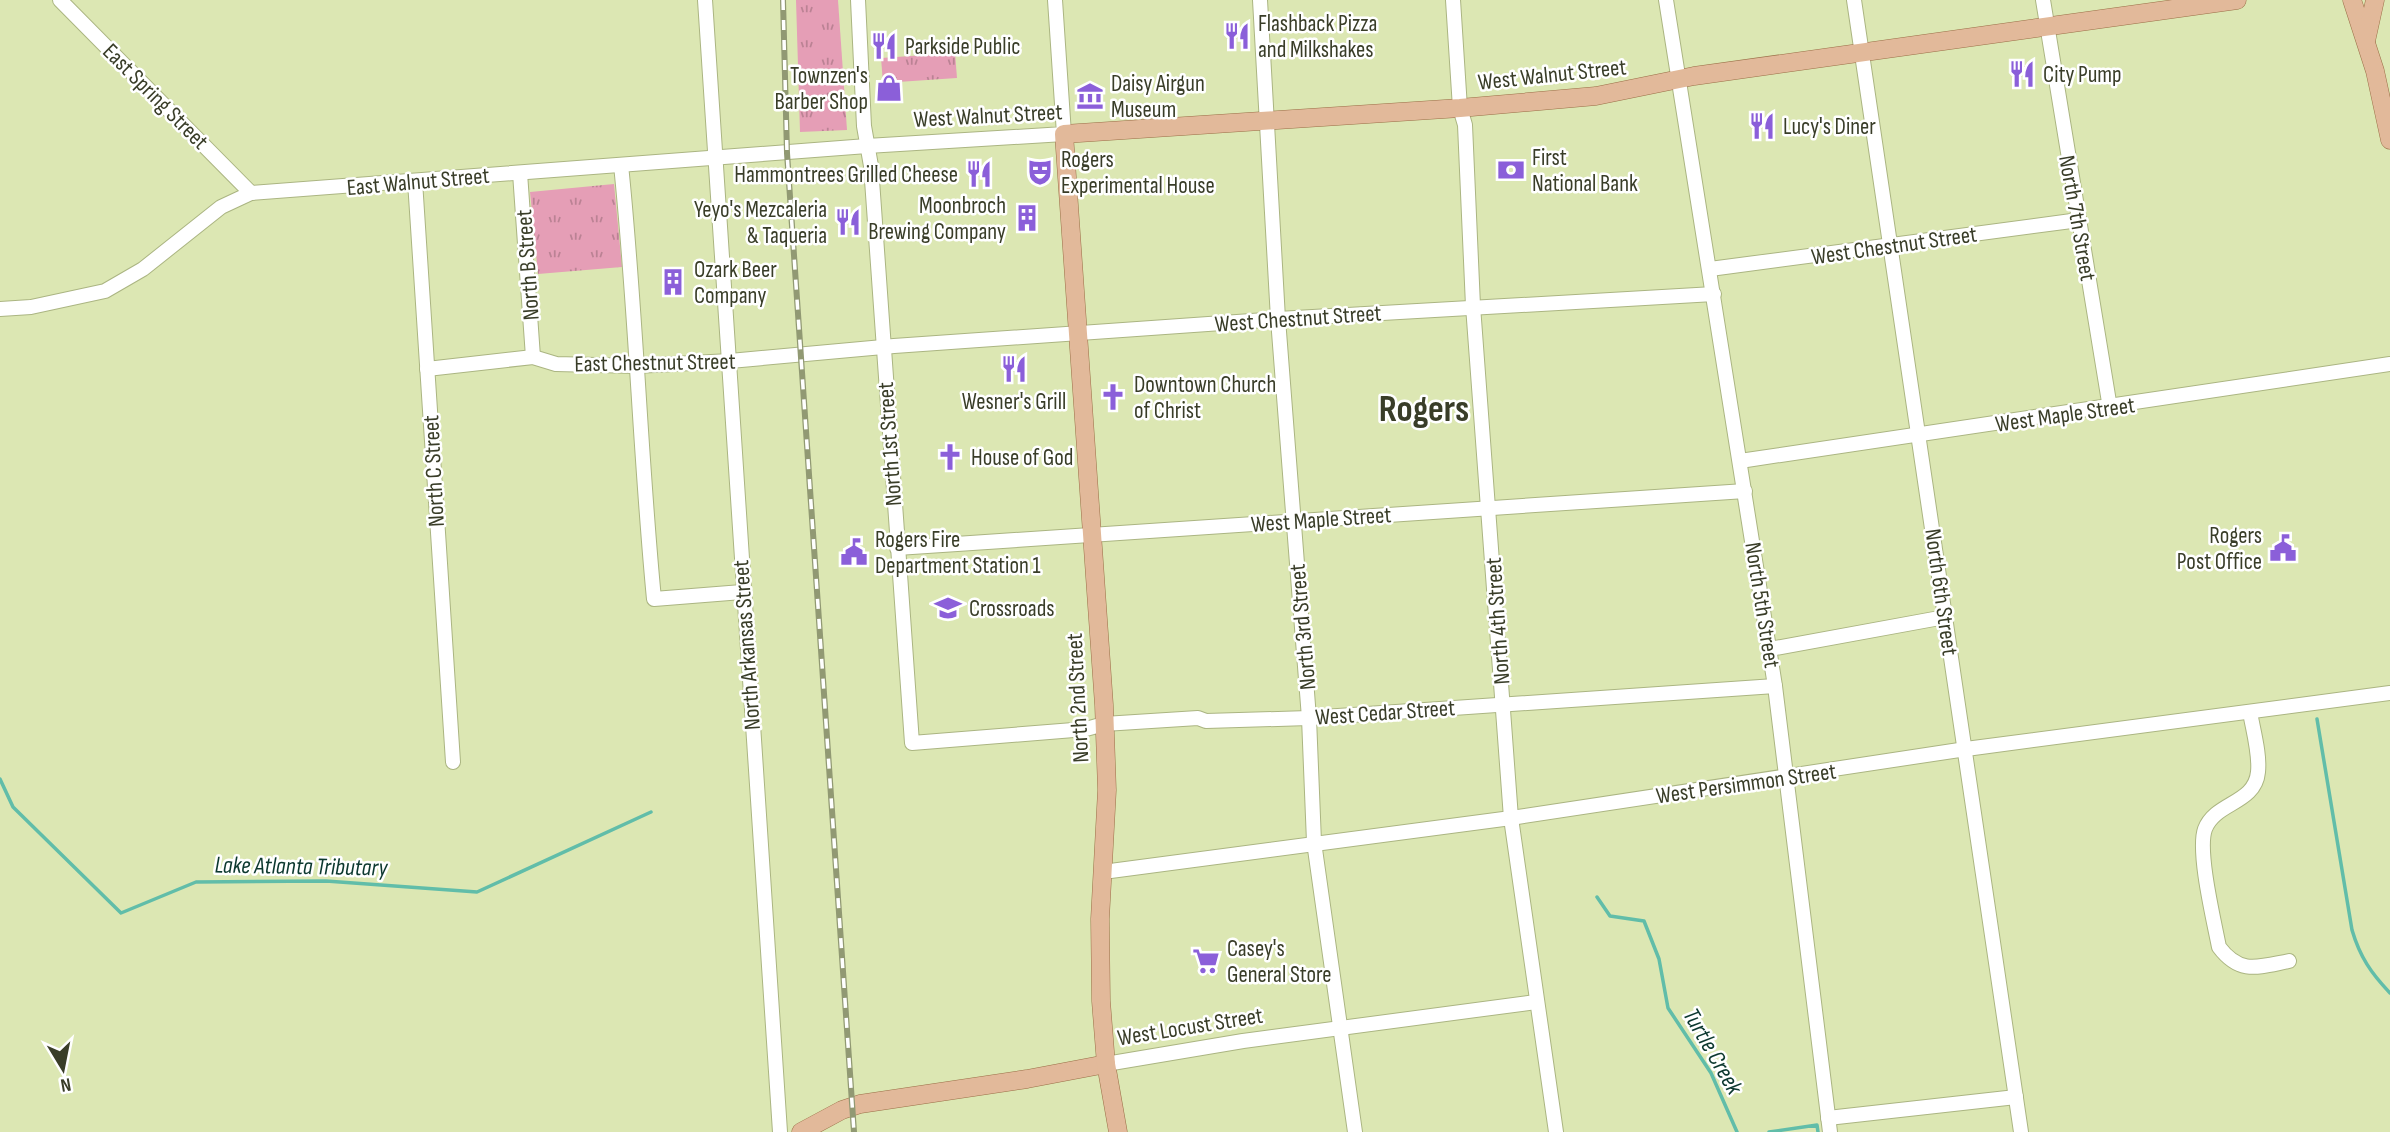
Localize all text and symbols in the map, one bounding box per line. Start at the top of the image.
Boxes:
place label: Flashback Pizza and Milkshakes [1258,10,1377,64]
restaurant icon: Flashback Pizza and Milkshakes [1222,21,1252,51]
restaurant icon: Parkside Public [869,31,899,61]
place label: Parkside Public [905,33,1020,61]
street label: East Spring Street [96,38,214,156]
street label: West Walnut Street [1477,53,1628,97]
restaurant icon: City Pump [2007,59,2037,89]
place label: City Pump [2043,61,2122,89]
place label: Townzen's Barber Shop [774,62,868,116]
place label: Daisy Airgun Museum [1111,70,1205,124]
shop icon: Townzen's Barber Shop [874,73,904,103]
museum icon: Daisy Airgun Museum [1075,81,1105,111]
street label: West Walnut Street [913,98,1063,134]
restaurant icon: Lucy's Diner [1747,111,1777,141]
place label: Lucy's Diner [1783,113,1876,141]
place label: First National Bank [1532,144,1638,198]
place label: Rogers Experimental House [1061,146,1215,200]
street label: North 7th Street [2052,153,2102,283]
bank icon: First National Bank [1496,155,1526,185]
theatre icon: Rogers Experimental House [1025,157,1055,187]
restaurant icon: Hammontrees Grilled Cheese [964,159,994,189]
place label: Hammontrees Grilled Cheese [734,161,958,189]
street label: East Walnut Street [346,162,491,202]
place label: Moonbroch Brewing Company [868,192,1006,246]
place label: Yeyo's Mezcaleria & Taqueria [694,196,827,250]
building icon: Moonbroch Brewing Company [1012,203,1042,233]
restaurant icon: Yeyo's Mezcaleria & Taqueria [833,207,863,237]
street label: North B Street [510,209,546,321]
street label: West Chestnut Street [1810,221,1979,271]
place label: Ozark Beer Company [694,256,777,310]
building icon: Ozark Beer Company [658,267,688,297]
street label: West Chestnut Street [1214,299,1382,339]
street label: East Chestnut Street [574,348,736,378]
restaurant icon: Wesner's Grill [999,354,1029,384]
place label: Downtown Church of Christ [1134,371,1276,425]
street label: North 1st Street [872,381,908,507]
church icon: Downtown Church of Christ [1098,382,1128,412]
place label: Wesner's Grill [962,388,1066,416]
district label: Rogers [1379,388,1469,432]
street label: West Maple Street [1994,391,2137,439]
street label: North C Street [417,414,451,528]
church icon: House of God [935,442,965,472]
place label: House of God [971,444,1073,472]
street label: West Maple Street [1250,501,1392,539]
place label: Rogers Post Office [2177,522,2262,576]
place label: Rogers Fire Department Station 1 [875,526,1041,580]
street label: North 6th Street [1918,527,1964,657]
public building icon: Rogers Post Office [2268,533,2298,563]
public building icon: Rogers Fire Department Station 1 [839,537,869,567]
street label: North 5th Street [1738,540,1786,670]
street label: North 4th Street [1480,556,1516,685]
street label: North Arkansas Street [727,559,767,731]
street label: North 3rd Street [1284,563,1322,691]
school or university icon: Crossroads [933,593,963,623]
place label: Crossroads [969,595,1055,623]
street label: North 2nd Street [1061,632,1095,763]
street label: West Cedar Street [1314,694,1456,732]
street label: West Persimmon Street [1654,757,1838,810]
water label: Lake Atlanta Tributary [214,850,389,883]
place label: Casey's General Store [1227,935,1332,989]
supermarket icon: Casey's General Store [1191,946,1221,976]
street label: West Locust Street [1115,1002,1265,1052]
water label: Turtle Creek [1676,1003,1749,1100]
north arrow [28,1034,98,1104]
text: N [59,1072,73,1096]

